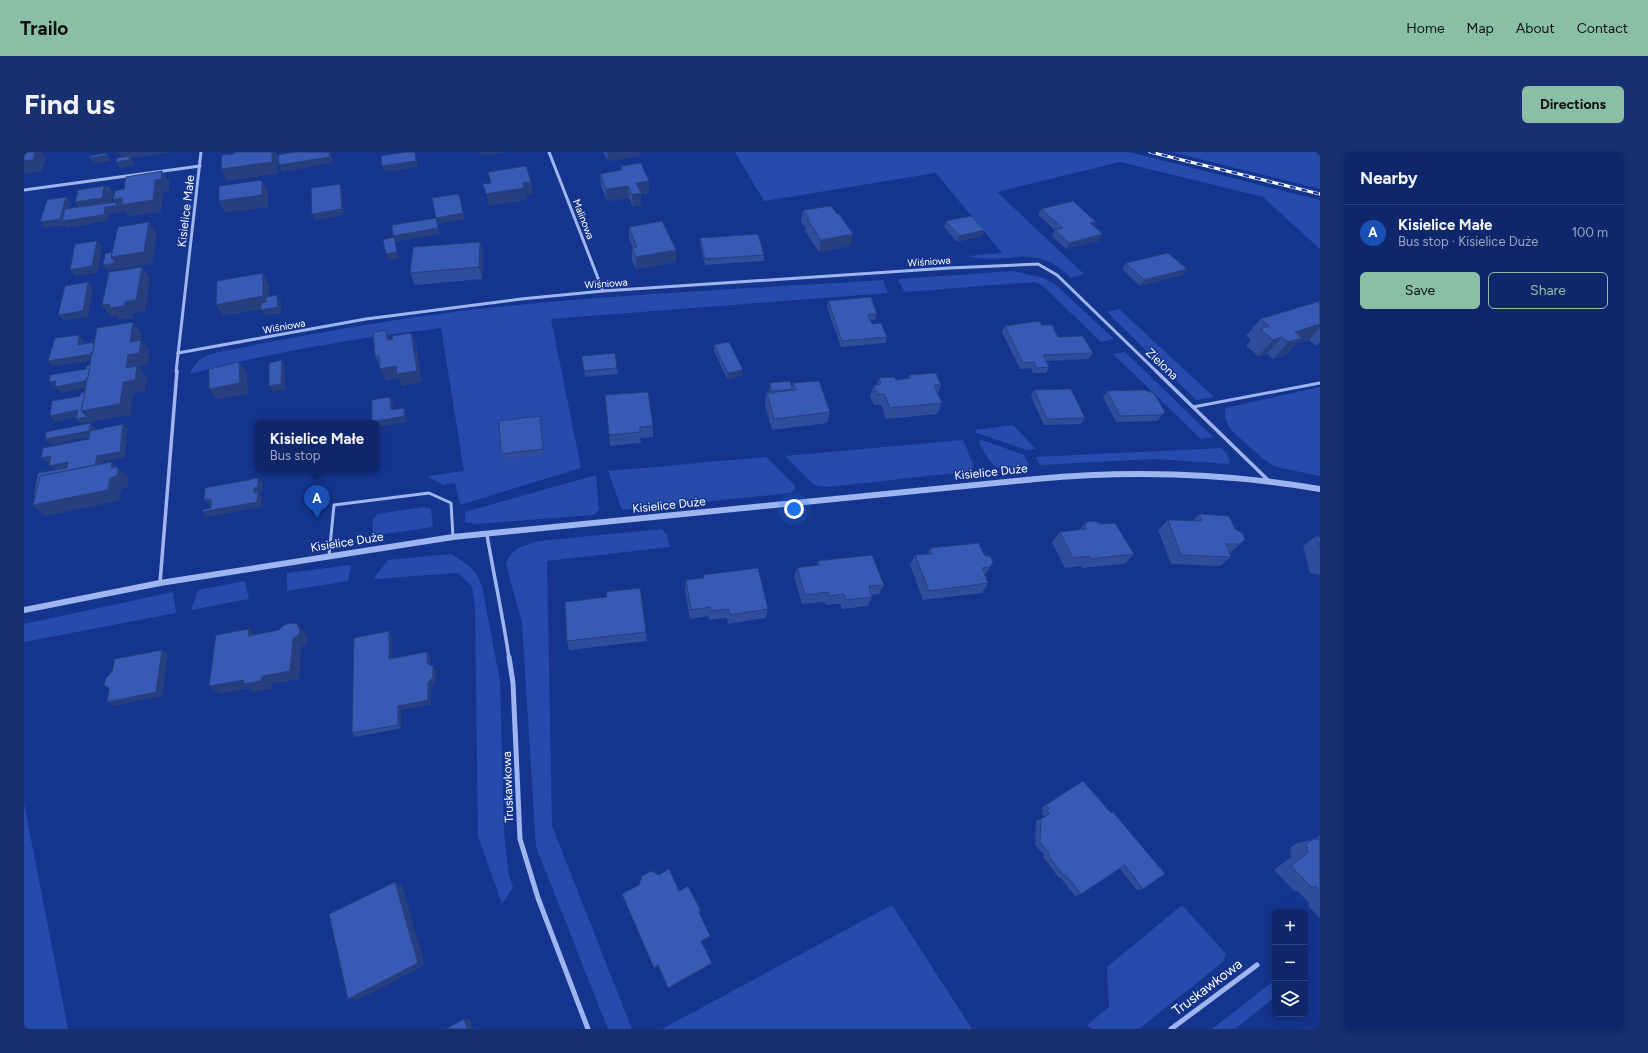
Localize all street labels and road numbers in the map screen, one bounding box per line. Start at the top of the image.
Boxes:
street label: Kisielice Małe [175,174,197,248]
street label: Malinowa [570,197,597,241]
street label: Wiśniowa [907,254,951,269]
street label: Wiśniowa [584,276,628,291]
street label: Wiśniowa [262,316,306,337]
street label: Zielona [1143,345,1181,383]
street label: Kisielice Duże [954,461,1029,483]
street label: Kisielice Duże [632,494,707,516]
street label: Kisielice Duże [309,529,385,555]
street label: Truskawkowa [500,751,516,823]
street label: Truskawkowa [1169,956,1246,1019]

